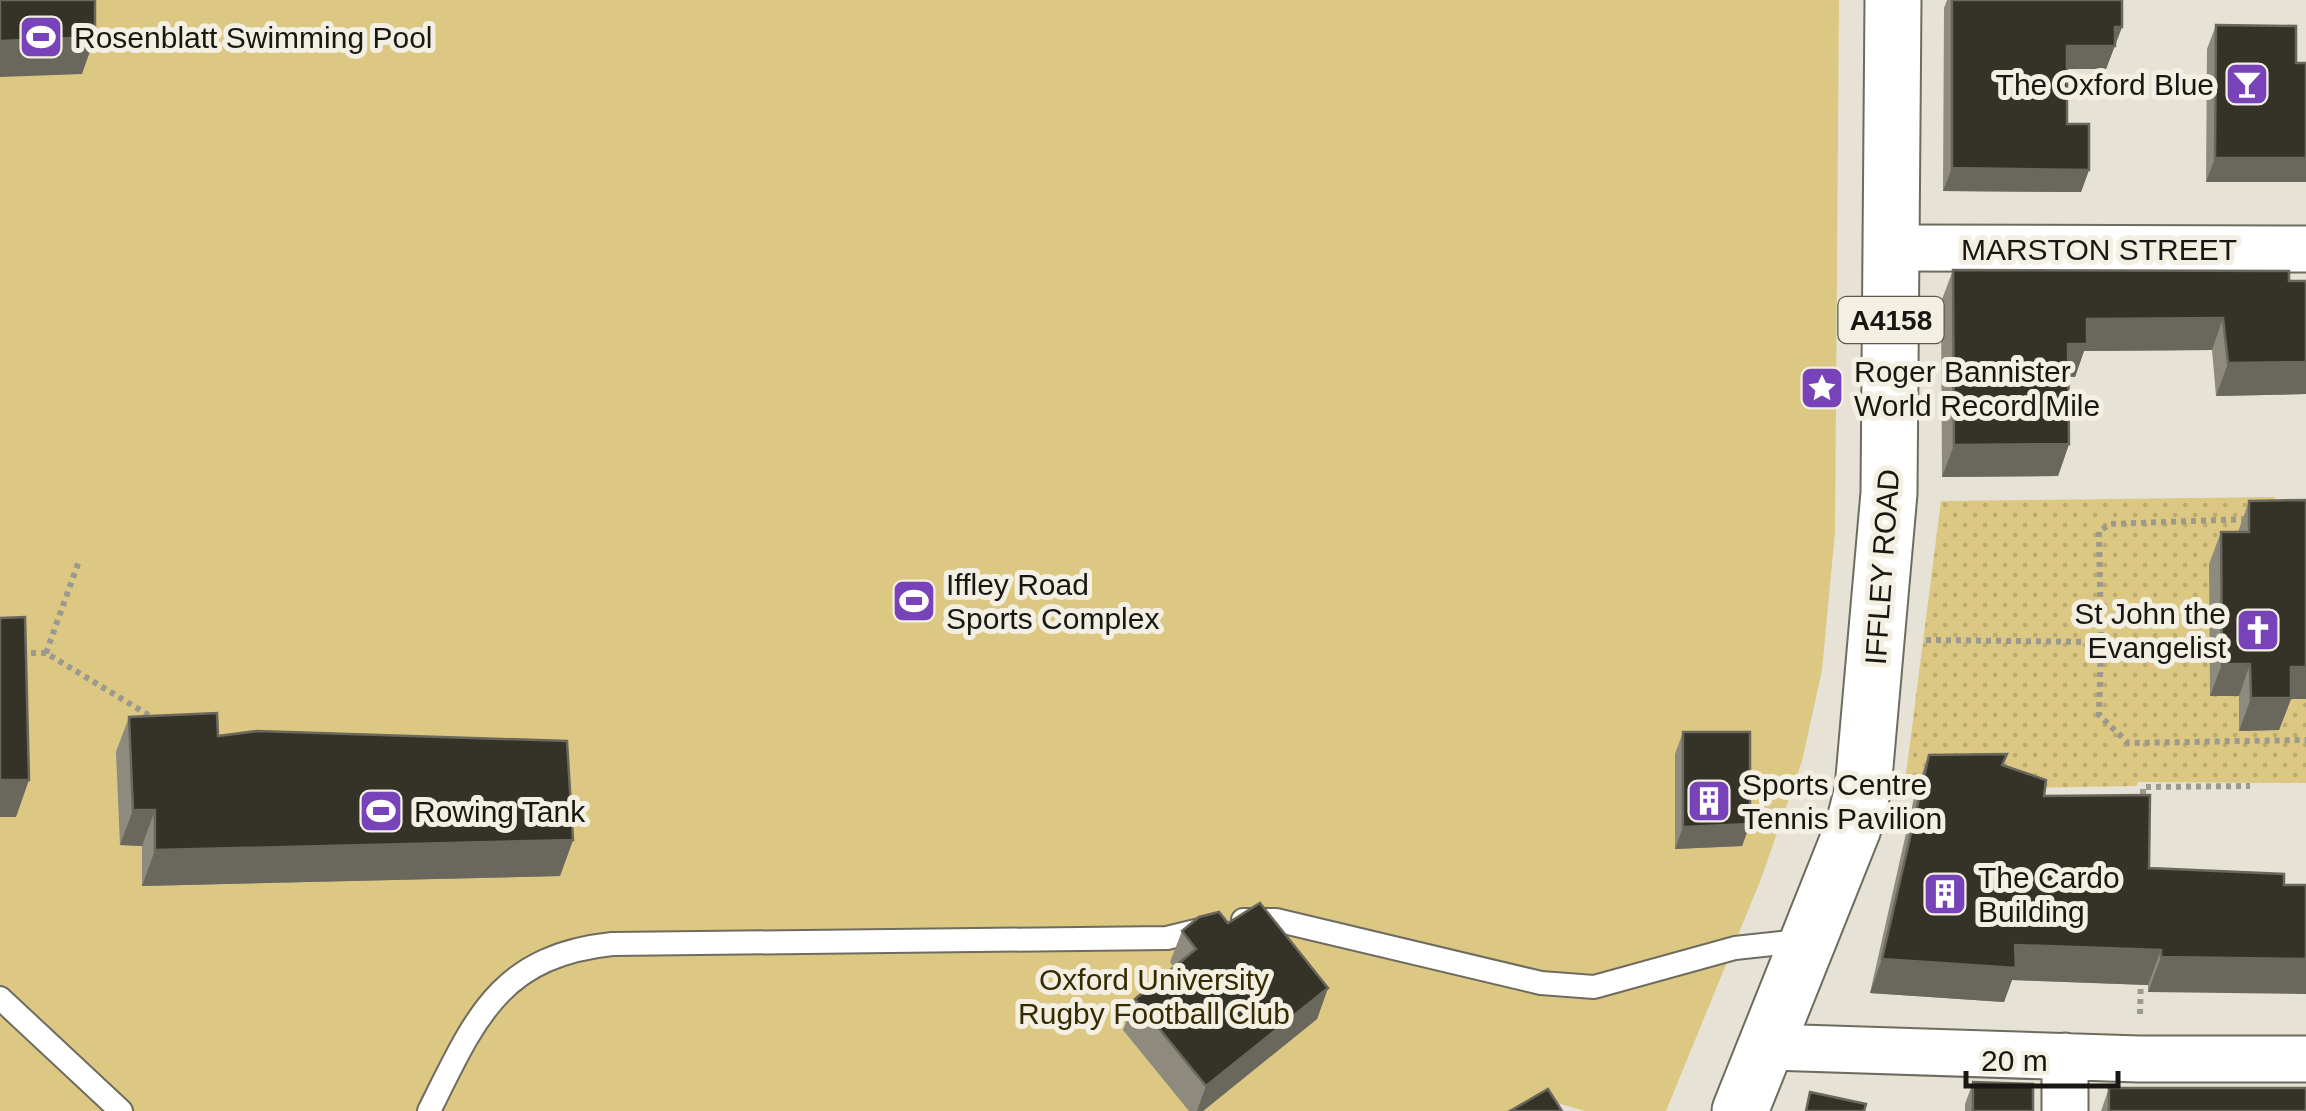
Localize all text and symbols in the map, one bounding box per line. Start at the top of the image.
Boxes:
sports icon: Rosenblatt Swimming Pool [18,14,64,60]
place label: Rosenblatt Swimming Pool [74,21,433,54]
bar icon: The Oxford Blue [2224,61,2270,107]
place label: The Oxford Blue [1996,68,2214,101]
street label: MARSTON STREET [1961,233,2237,266]
road number: A4158 [1838,297,1944,343]
place label: Roger Bannister World Record Mile [1854,355,2100,422]
place icon: Roger Bannister World Record Mile [1799,365,1845,411]
street label: IFFLEY ROAD [1859,468,1905,666]
place label: Iffley Road Sports Complex [946,568,1159,635]
sports icon: Iffley Road Sports Complex [891,578,937,624]
place label: St John the Evangelist [2074,597,2227,664]
church icon: St John the Evangelist [2235,607,2281,653]
place label: Sports Centre Tennis Pavilion [1742,768,1942,835]
building icon: Sports Centre Tennis Pavilion [1686,778,1732,824]
sports icon: Rowing Tank [358,788,404,834]
place label: Rowing Tank [414,795,586,828]
place label: The Cardo Building [1978,861,2120,928]
building icon: The Cardo Building [1922,871,1968,917]
park label: Oxford University Rugby Football Club [1018,963,1290,1030]
scale bar [1966,1026,2118,1088]
text: 20 m [1981,1044,2048,1077]

